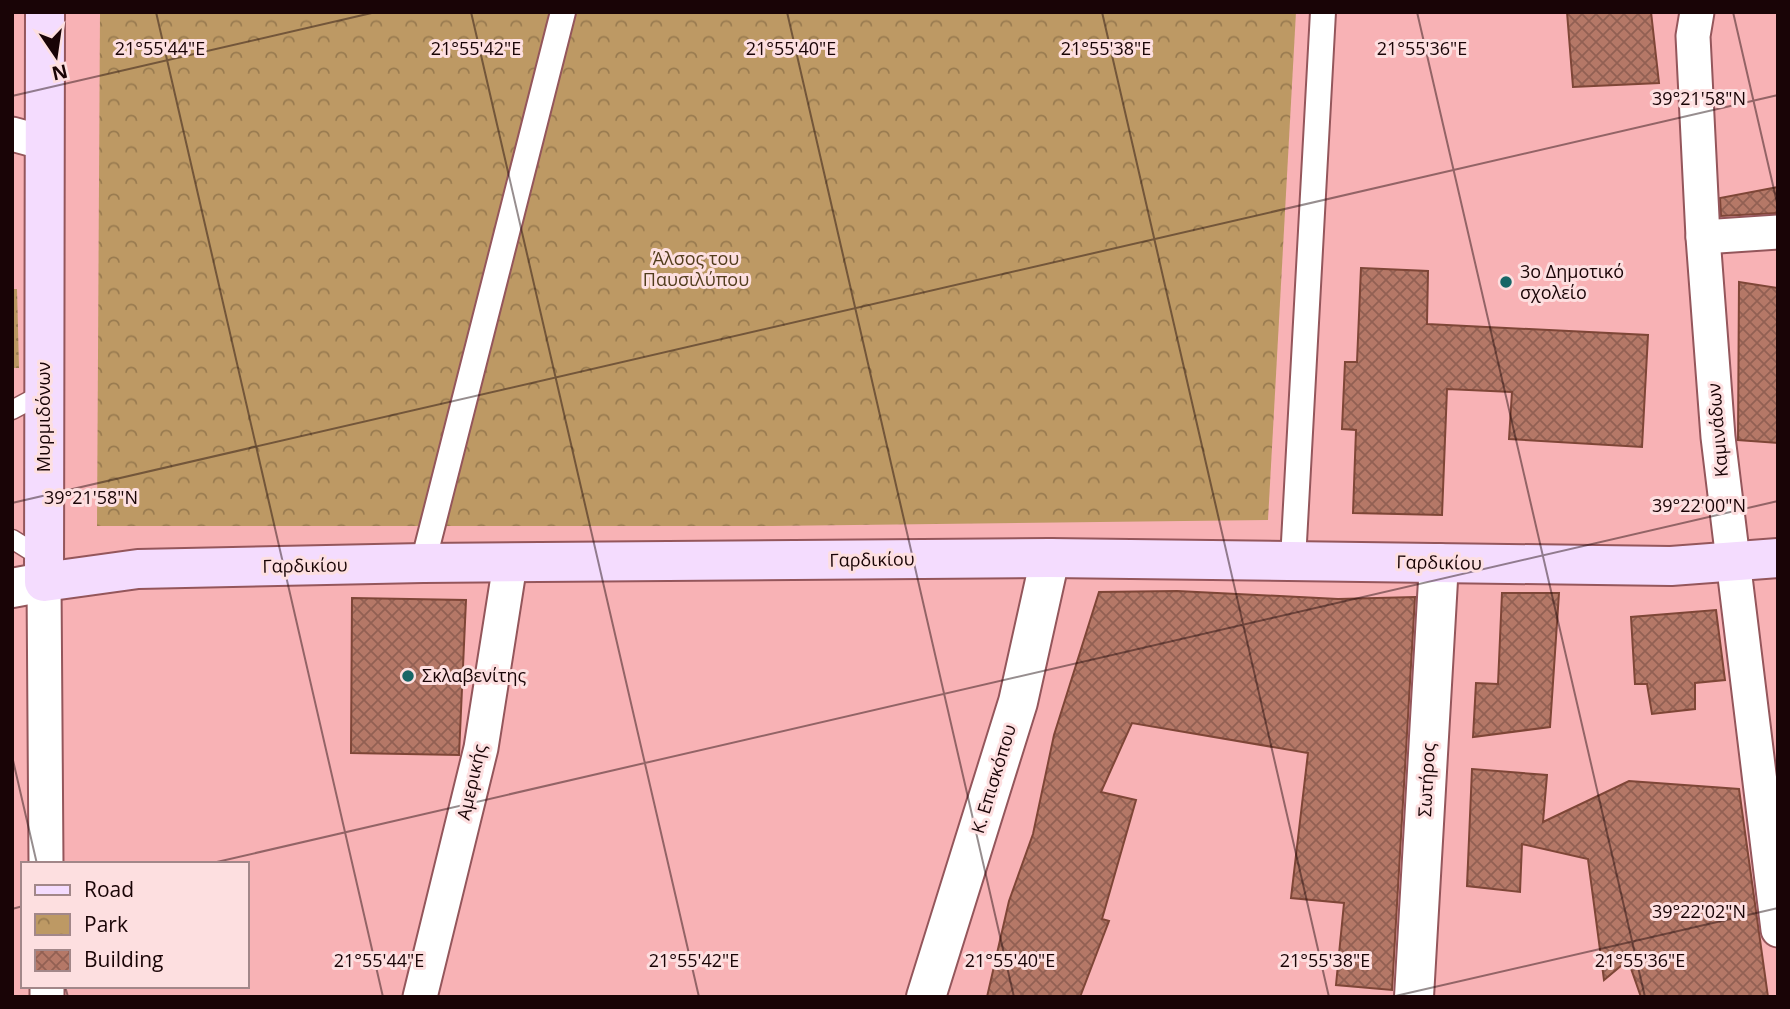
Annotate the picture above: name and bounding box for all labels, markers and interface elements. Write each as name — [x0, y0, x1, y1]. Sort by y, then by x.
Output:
north arrow — [21, 21, 91, 91]
text: 21°55'44"E — [115, 36, 205, 60]
text: 21°55'42"E — [431, 36, 521, 60]
text: 21°55'40"E — [746, 36, 836, 60]
text: 21°55'38"E — [1061, 36, 1151, 60]
text: 21°55'36"E — [1377, 36, 1467, 60]
text: N — [49, 58, 70, 87]
text: 39°21'58"N — [1652, 86, 1746, 110]
park label: Άλσος του Παυσιλύπου — [643, 246, 749, 291]
place label: 3ο Δημοτικό σχολείο — [1520, 259, 1624, 304]
marker: 3ο Δημοτικό σχολείο — [1498, 274, 1514, 290]
street label: Μυρμιδόνων — [31, 362, 55, 472]
street label: Καμινάδων — [1701, 382, 1733, 478]
text: 39°21'58"N — [44, 485, 138, 509]
text: 39°22'00"N — [1652, 493, 1746, 517]
street label: Γαρδικίου — [829, 546, 915, 572]
street label: Γαρδικίου — [1396, 549, 1482, 575]
street label: Γαρδικίου — [262, 552, 348, 578]
place label: Σκλαβενίτης — [422, 663, 527, 687]
marker: Σκλαβενίτης — [400, 668, 416, 684]
street label: Κ. Επισκόπου — [965, 721, 1021, 836]
street label: Αμερικής — [451, 741, 491, 822]
street label: Σωτήρος — [1412, 742, 1440, 818]
legend — [21, 862, 248, 988]
text: Road — [84, 875, 134, 903]
text: 39°22'02"N — [1652, 899, 1746, 923]
text: Park — [84, 910, 128, 938]
text: Building — [84, 945, 163, 973]
text: 21°55'44"E — [334, 948, 424, 972]
text: 21°55'42"E — [649, 948, 739, 972]
text: 21°55'40"E — [965, 948, 1055, 972]
text: 21°55'38"E — [1280, 948, 1370, 972]
text: 21°55'36"E — [1595, 948, 1685, 972]

